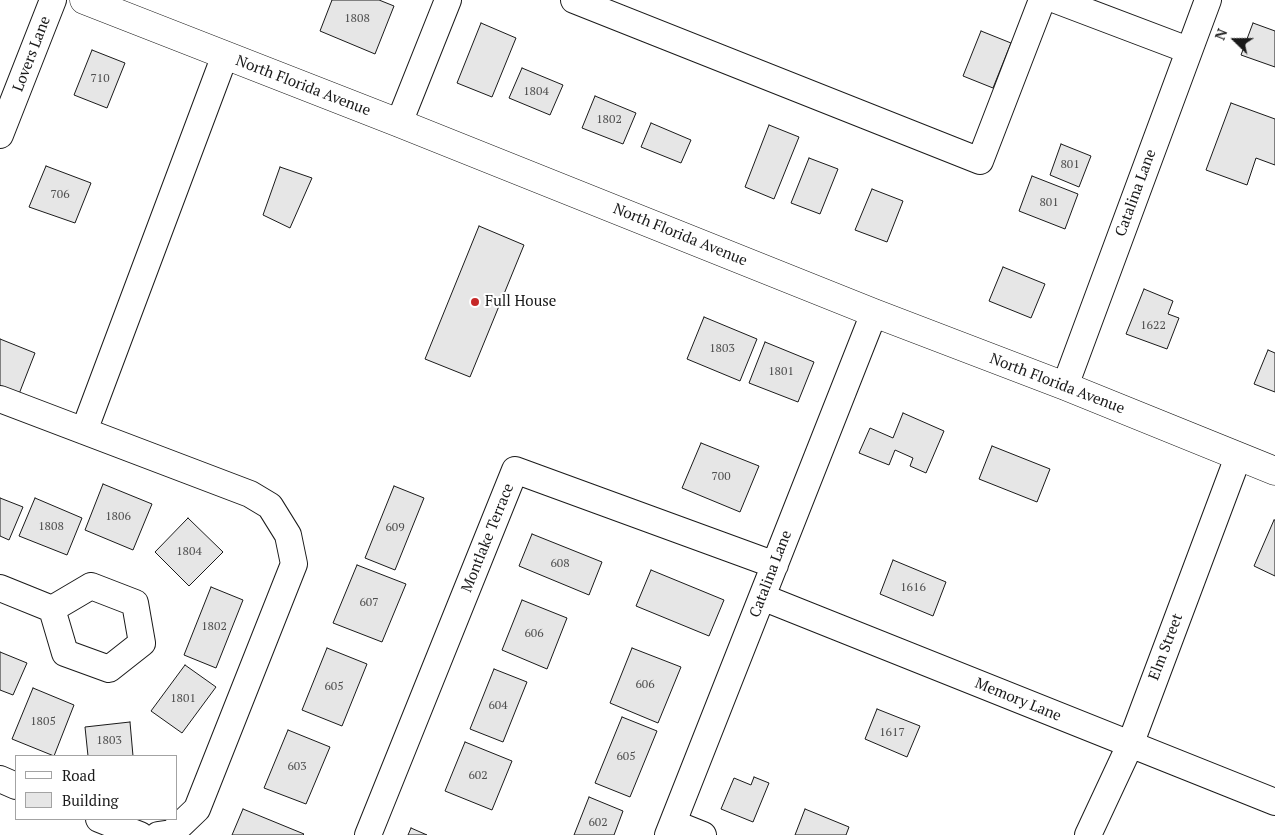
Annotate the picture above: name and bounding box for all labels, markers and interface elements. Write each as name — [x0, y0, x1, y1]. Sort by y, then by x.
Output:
house number: 1808 — [344, 12, 370, 26]
street label: Lovers Lane — [9, 14, 55, 94]
north arrow — [1210, 15, 1260, 65]
text: N — [1210, 26, 1231, 43]
street label: North Florida Avenue — [233, 52, 373, 120]
house number: 710 — [90, 72, 110, 86]
house number: 1804 — [523, 85, 549, 99]
house number: 1802 — [596, 113, 622, 127]
street label: Catalina Lane — [1112, 147, 1160, 239]
house number: 801 — [1060, 158, 1080, 172]
house number: 706 — [50, 188, 70, 202]
house number: 801 — [1039, 196, 1059, 210]
street label: North Florida Avenue — [610, 200, 750, 270]
place label: Full House — [485, 293, 556, 311]
marker: Full House — [469, 296, 481, 308]
house number: 1622 — [1140, 319, 1166, 333]
house number: 1803 — [709, 342, 735, 356]
street label: North Florida Avenue — [987, 350, 1127, 418]
house number: 1801 — [768, 365, 794, 379]
house number: 700 — [711, 470, 731, 484]
street label: Montlake Terrace — [458, 481, 518, 595]
house number: 1806 — [105, 510, 131, 524]
house number: 1808 — [38, 520, 64, 534]
house number: 609 — [385, 521, 405, 535]
street label: Catalina Lane — [746, 528, 796, 620]
house number: 1804 — [176, 545, 202, 559]
house number: 608 — [550, 557, 570, 571]
house number: 1616 — [900, 581, 926, 595]
house number: 607 — [359, 596, 379, 610]
street label: Elm Street — [1145, 611, 1187, 683]
house number: 1802 — [201, 620, 227, 634]
house number: 606 — [524, 627, 544, 641]
street label: Memory Lane — [972, 675, 1064, 725]
house number: 606 — [635, 678, 655, 692]
house number: 605 — [324, 680, 344, 694]
house number: 1801 — [170, 692, 196, 706]
house number: 604 — [488, 699, 508, 713]
house number: 1805 — [30, 715, 56, 729]
house number: 1617 — [879, 726, 905, 740]
house number: 1803 — [96, 734, 122, 748]
house number: 605 — [616, 750, 636, 764]
legend — [15, 755, 178, 820]
house number: 603 — [287, 760, 307, 774]
text: Road — [62, 765, 95, 785]
house number: 602 — [468, 769, 488, 783]
text: Building — [62, 790, 119, 810]
house number: 602 — [588, 816, 608, 830]

